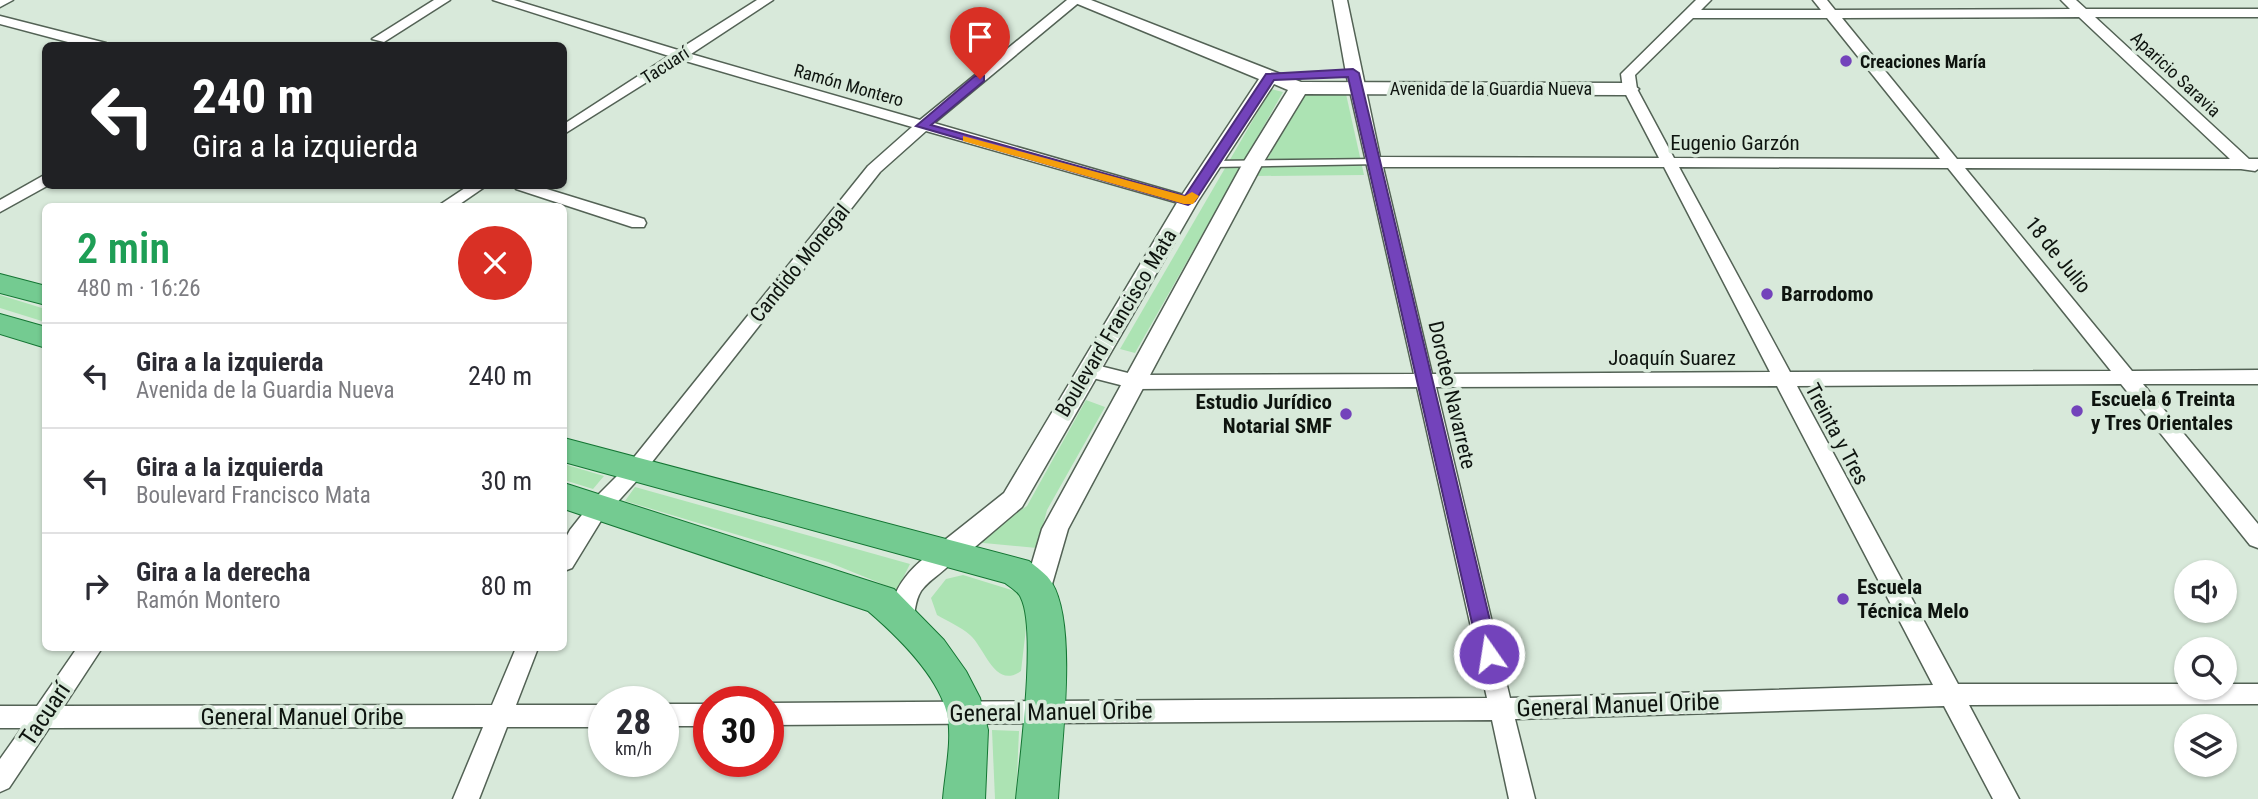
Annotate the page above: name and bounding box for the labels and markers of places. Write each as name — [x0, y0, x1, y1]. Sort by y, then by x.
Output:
pin — [950, 7, 1010, 79]
place label: Creaciones María — [1860, 51, 1986, 72]
marker: Creaciones María — [1838, 53, 1854, 69]
place label: Barrodomo — [1781, 282, 1874, 306]
marker: Barrodomo — [1759, 286, 1775, 302]
place label: Escuela 6 Treinta y Tres Orientales — [2091, 387, 2235, 435]
place label: Estudio Jurídico Notarial SMF — [1196, 390, 1332, 438]
marker: Escuela 6 Treinta y Tres Orientales — [2069, 403, 2085, 419]
marker: Estudio Jurídico Notarial SMF — [1338, 406, 1354, 422]
place label: Escuela Técnica Melo — [1857, 575, 1969, 623]
marker: Escuela Técnica Melo — [1835, 591, 1851, 607]

